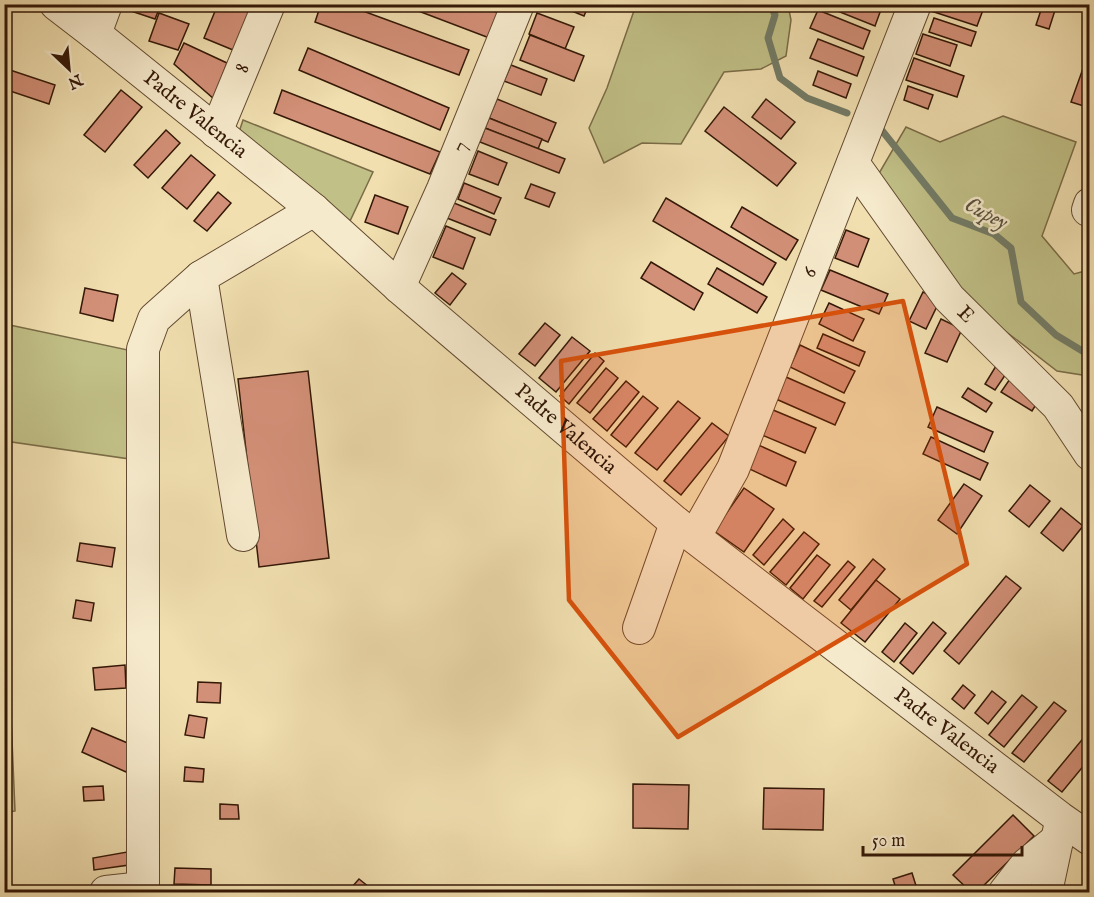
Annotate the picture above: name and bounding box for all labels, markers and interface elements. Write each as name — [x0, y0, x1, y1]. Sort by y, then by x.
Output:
north arrow — [39, 39, 99, 99]
street label: 8 — [228, 59, 256, 77]
street label: Padre Valencia — [138, 65, 254, 165]
text: N — [64, 68, 86, 93]
street label: 7 — [446, 137, 474, 156]
water label: Cupey — [959, 191, 1013, 237]
street label: 6 — [796, 262, 824, 282]
street label: E — [951, 300, 980, 329]
street label: Padre Valencia — [509, 378, 623, 481]
street label: Padre Valencia — [888, 682, 1006, 781]
scale bar — [863, 819, 1022, 857]
text: 50 m — [872, 830, 905, 853]

